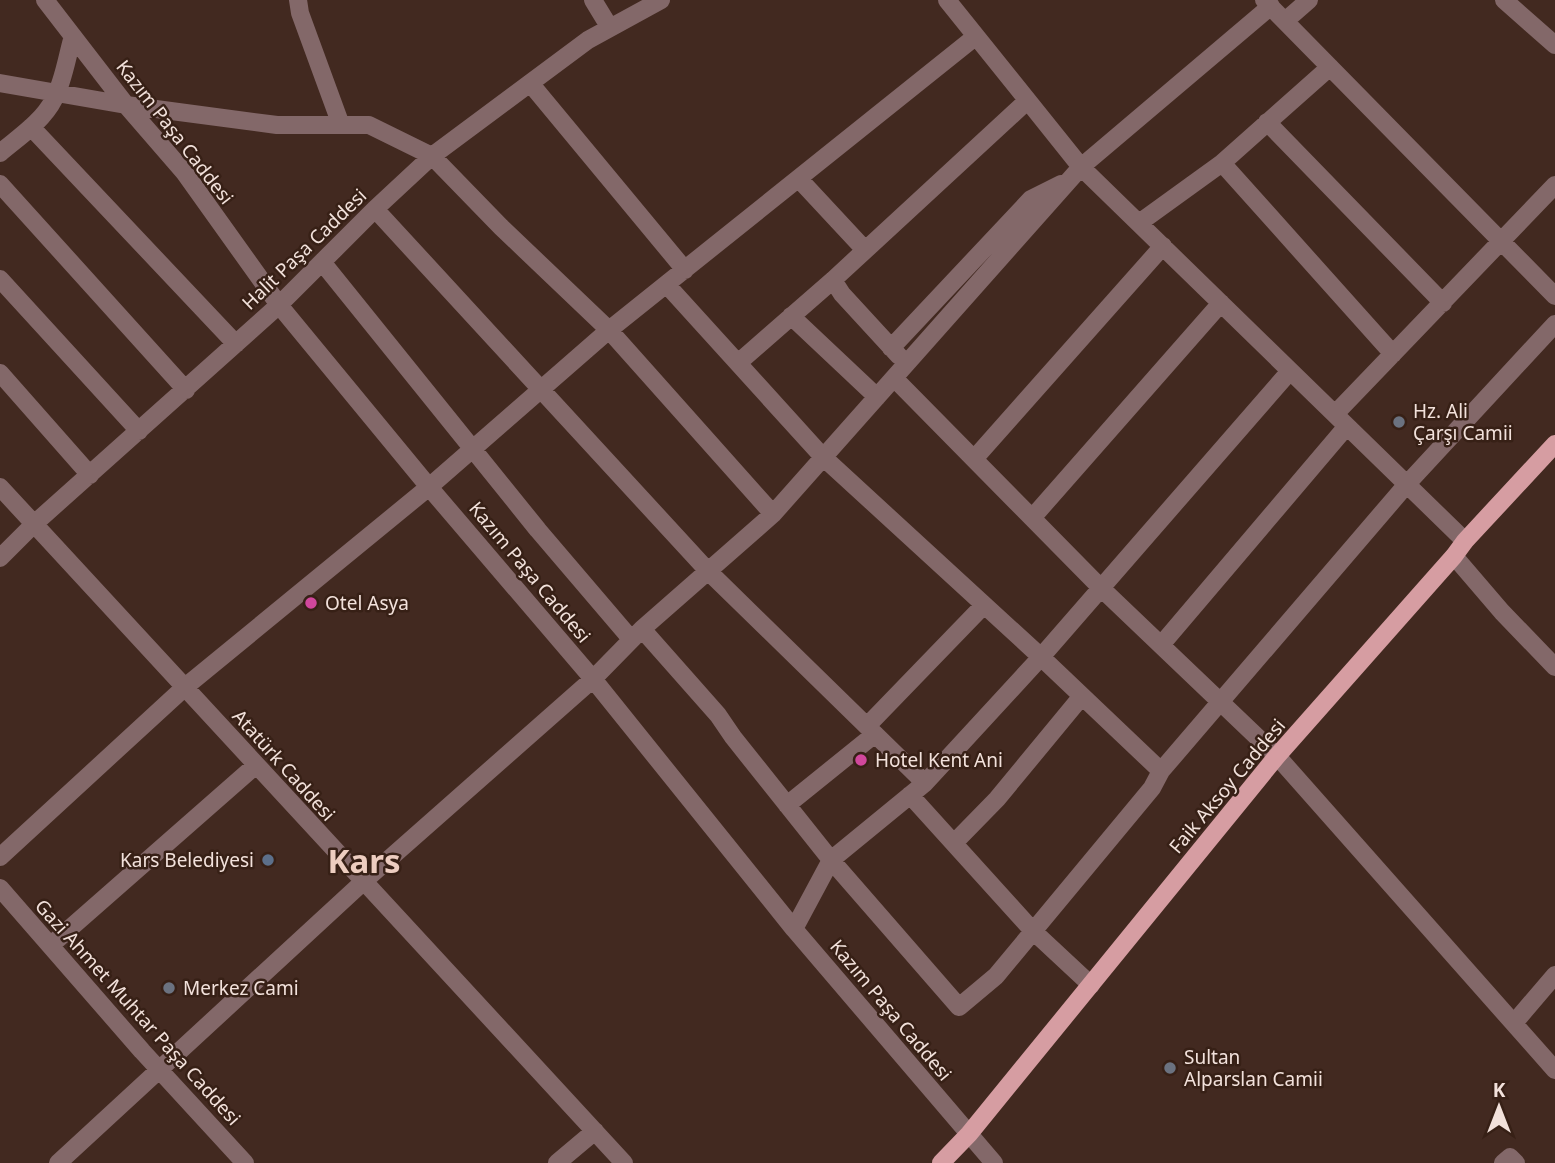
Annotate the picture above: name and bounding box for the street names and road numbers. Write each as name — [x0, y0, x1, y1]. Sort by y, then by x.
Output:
street label: Kazım Paşa Caddesi — [110, 54, 240, 210]
street label: Halit Paşa Caddesi — [236, 183, 372, 315]
street label: Kazım Paşa Caddesi — [463, 496, 597, 648]
street label: Atatürk Caddesi — [227, 704, 341, 826]
street label: Faik Aksoy Caddesi — [1163, 713, 1291, 859]
street label: Gazi Ahmet Muhtar Paşa Caddesi — [29, 893, 247, 1131]
street label: Kazım Paşa Caddesi — [824, 934, 958, 1086]

